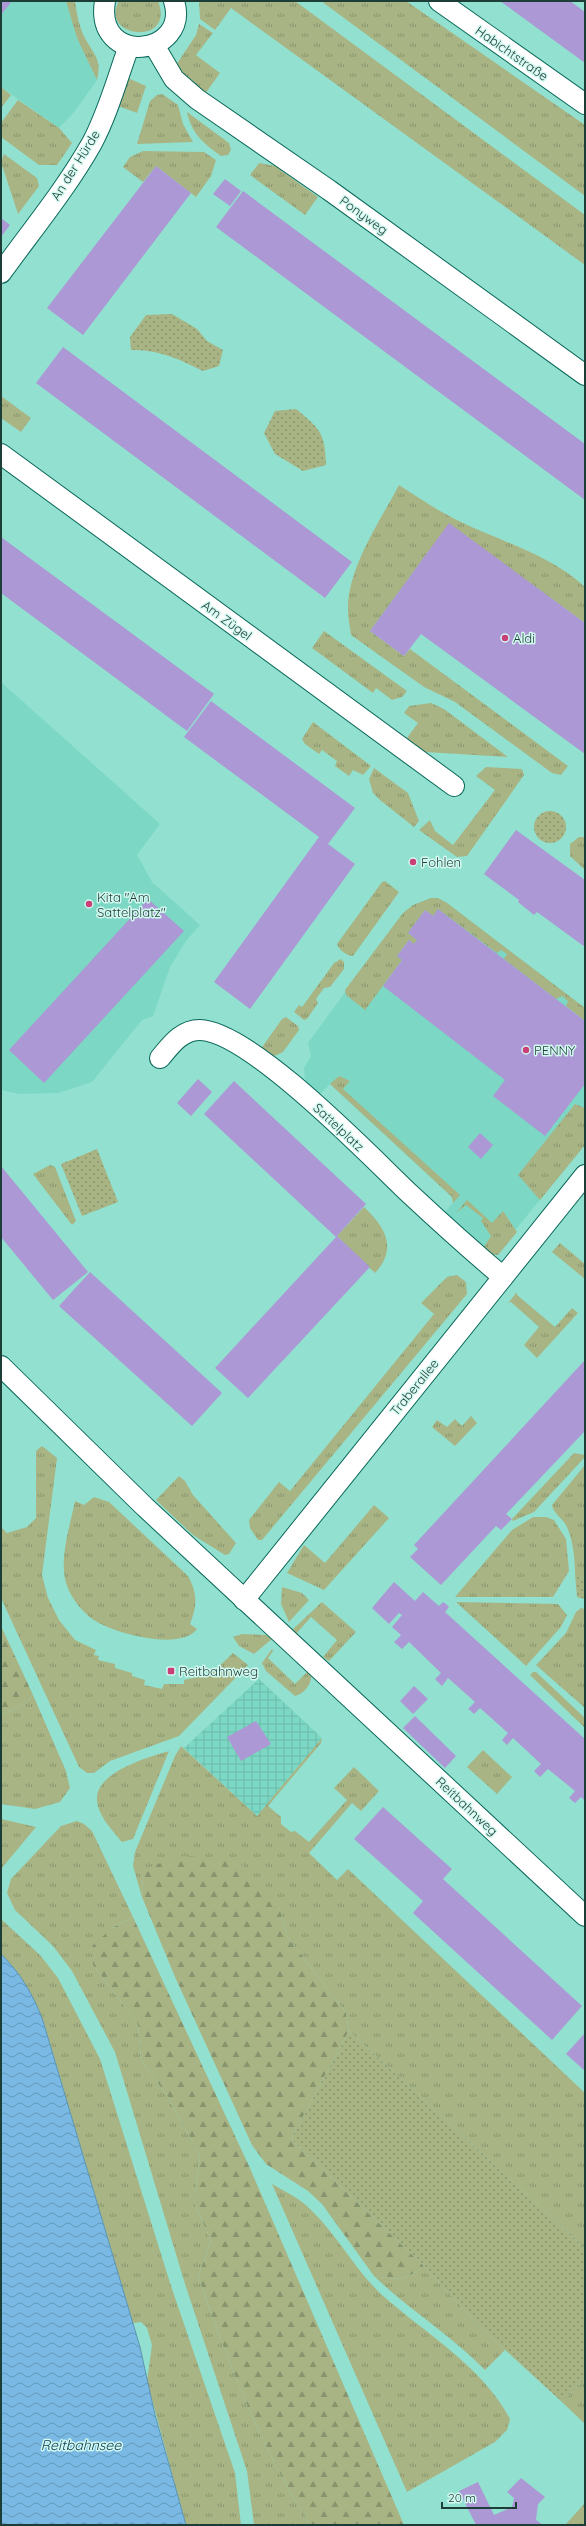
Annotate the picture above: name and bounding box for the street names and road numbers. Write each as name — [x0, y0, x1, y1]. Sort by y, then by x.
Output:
street label: Habichtstraße — [473, 22, 551, 84]
street label: An der Hürde — [47, 127, 103, 203]
street label: Ponyweg — [337, 192, 391, 238]
street label: Am Zügel — [199, 597, 255, 643]
street label: Sattelplatz — [310, 1099, 368, 1155]
street label: Traberallee — [386, 1355, 442, 1419]
street label: Reitbahnweg — [433, 1773, 501, 1839]

